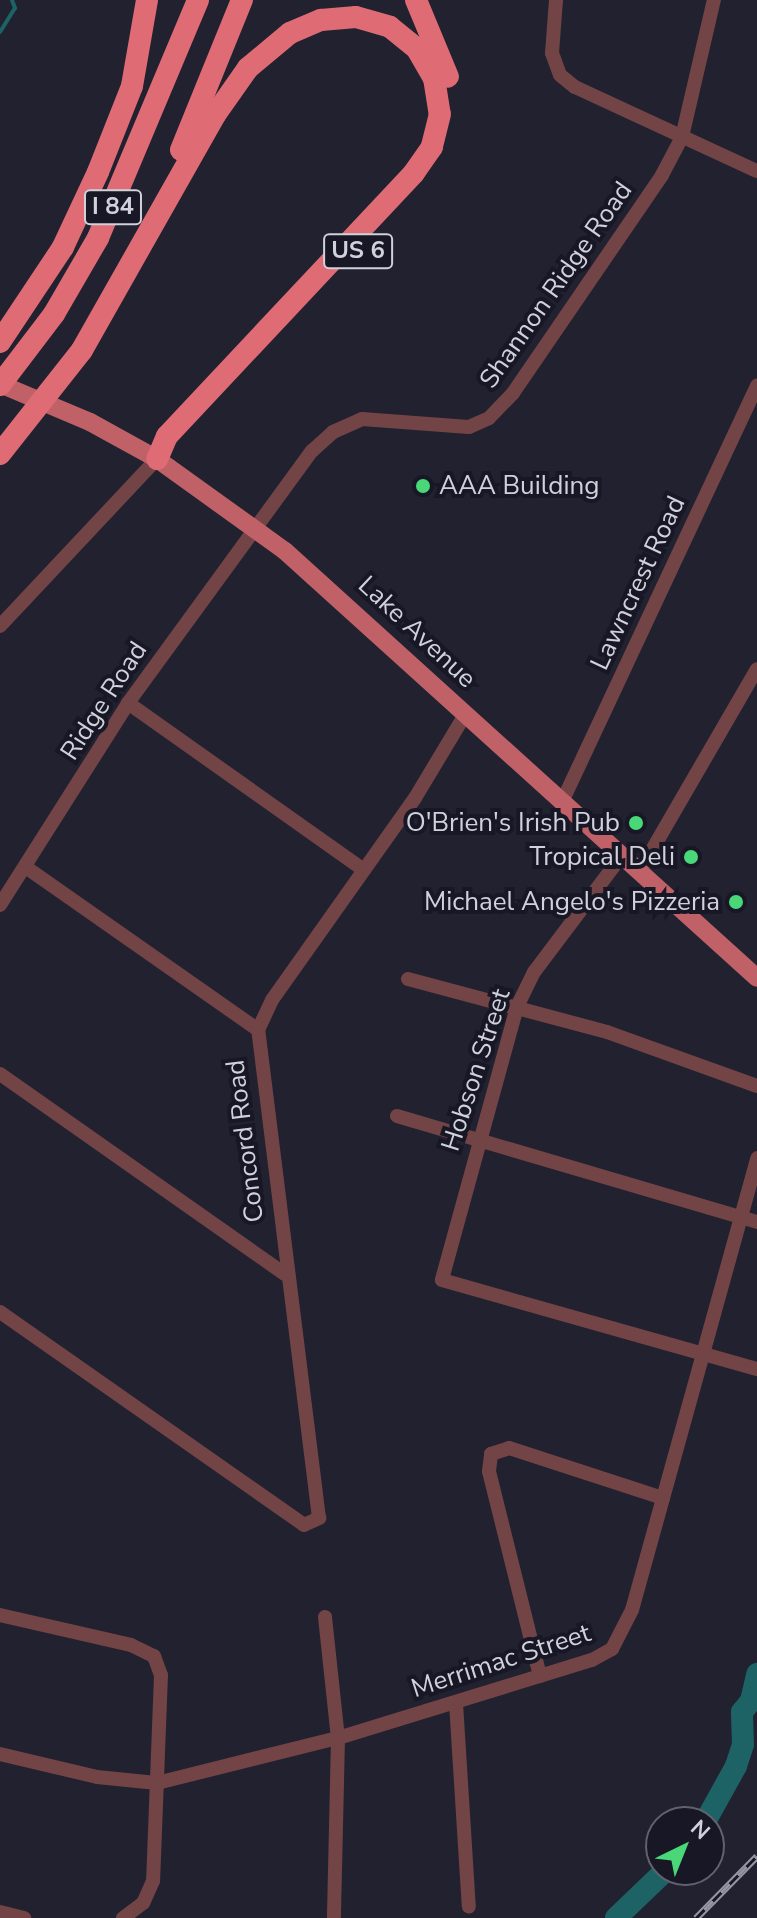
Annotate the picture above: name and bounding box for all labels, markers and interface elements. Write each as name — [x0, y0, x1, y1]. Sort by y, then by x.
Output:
street label: Shannon Ridge Road — [473, 176, 639, 394]
road number: I 84 — [83, 187, 143, 227]
road number: US 6 — [322, 231, 394, 271]
place label: AAA Building — [439, 470, 599, 502]
marker: AAA Building — [414, 477, 432, 495]
street label: Lawncrest Road — [584, 491, 692, 675]
street label: Lake Avenue — [352, 570, 482, 694]
street label: Ridge Road — [54, 636, 154, 766]
place label: O'Brien's Irish Pub — [406, 807, 620, 839]
marker: O'Brien's Irish Pub — [627, 814, 645, 832]
place label: Tropical Deli — [530, 841, 675, 873]
marker: Tropical Deli — [682, 848, 700, 866]
place label: Michael Angelo's Pizzeria — [424, 886, 720, 918]
marker: Michael Angelo's Pizzeria — [727, 893, 745, 911]
street label: Hobson Street — [435, 985, 517, 1155]
street label: Concord Road — [220, 1058, 270, 1224]
street label: Merrimac Street — [408, 1617, 594, 1705]
north arrow — [645, 1806, 725, 1886]
text: N — [684, 1813, 716, 1846]

